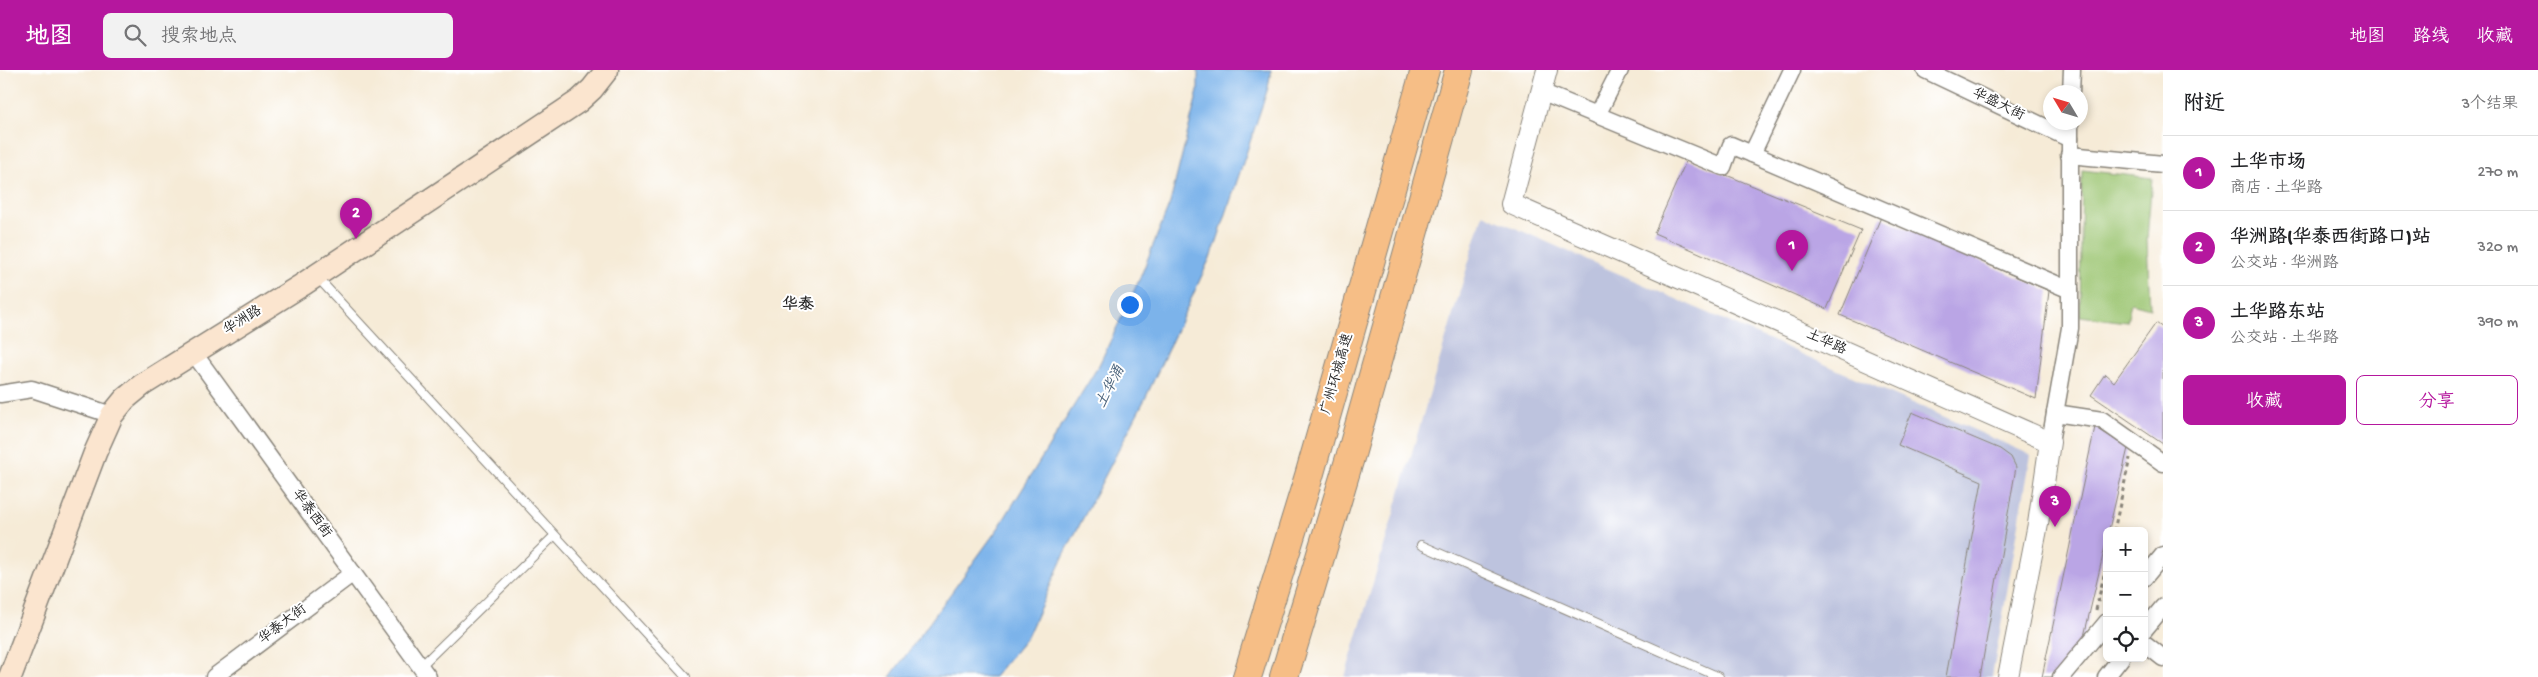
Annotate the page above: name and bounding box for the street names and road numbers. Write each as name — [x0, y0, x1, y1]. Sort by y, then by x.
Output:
street label: 华盛大街 — [1969, 84, 2027, 125]
street label: 华洲路 — [220, 302, 265, 339]
street label: 土华路 — [1803, 326, 1849, 359]
street label: 广州环城高速 — [1317, 331, 1358, 417]
street label: 华泰西街 — [288, 486, 335, 542]
street label: 华泰大街 — [255, 601, 310, 649]

